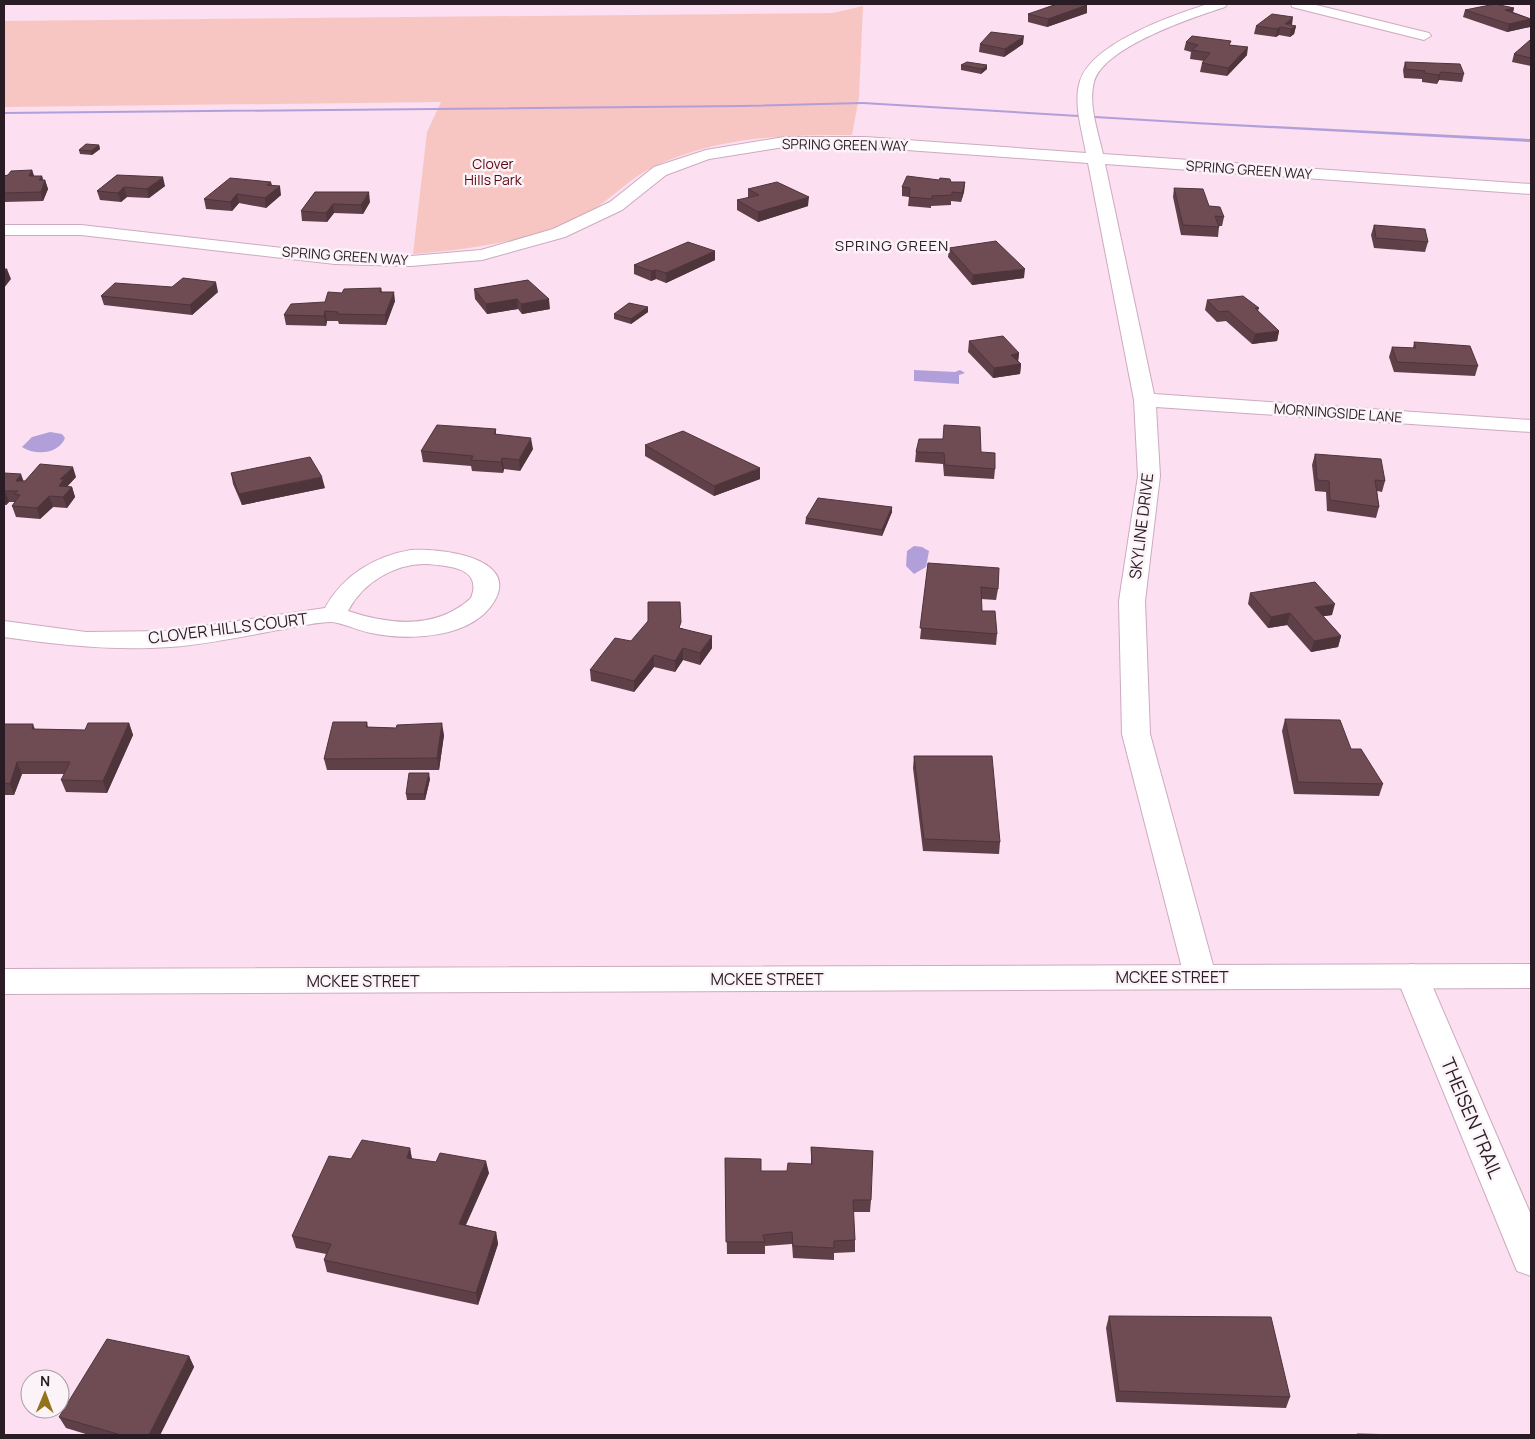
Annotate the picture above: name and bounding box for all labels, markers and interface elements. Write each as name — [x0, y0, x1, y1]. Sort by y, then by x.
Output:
street label: SPRING GREEN WAY — [782, 134, 909, 155]
park label: Clover Hills Park — [464, 154, 523, 189]
street label: SPRING GREEN WAY — [1185, 156, 1313, 183]
district label: SPRING GREEN — [835, 235, 949, 256]
street label: SPRING GREEN WAY — [281, 242, 409, 269]
street label: MORNINGSIDE LANE — [1273, 399, 1403, 426]
street label: SKYLINE DRIVE — [1124, 472, 1158, 580]
street label: CLOVER HILLS COURT — [147, 607, 309, 649]
street label: MCKEE STREET — [1115, 966, 1229, 988]
street label: MCKEE STREET — [710, 968, 824, 990]
street label: MCKEE STREET — [306, 970, 420, 992]
street label: THEISEN TRAIL — [1435, 1054, 1509, 1182]
north arrow — [20, 1369, 70, 1419]
text: N — [40, 1371, 50, 1390]

